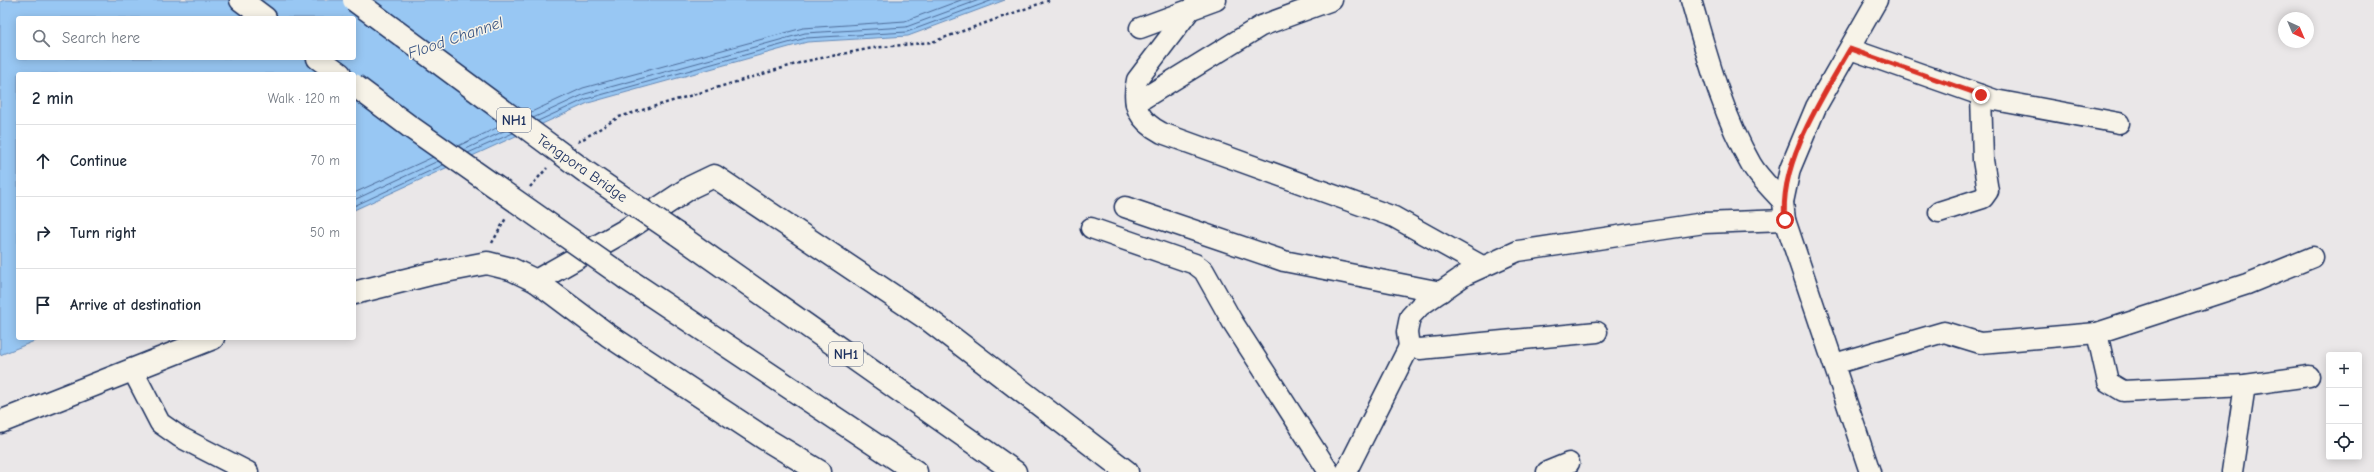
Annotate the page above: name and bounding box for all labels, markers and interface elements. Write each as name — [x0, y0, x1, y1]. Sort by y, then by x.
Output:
north arrow — [2278, 12, 2314, 48]
water label: Flood Channel — [405, 13, 506, 63]
search box — [16, 16, 356, 60]
icon: search — [30, 27, 52, 49]
text: Search here — [62, 29, 140, 47]
route end — [1972, 86, 1990, 104]
text: 2 min — [32, 89, 73, 108]
text: Walk · 120 m — [268, 91, 340, 106]
road number: NH1 — [497, 108, 531, 132]
street label: Tengpora Bridge — [533, 130, 631, 206]
icon: ahead — [32, 150, 54, 172]
text: Continue — [70, 152, 127, 170]
text: 70 m — [311, 153, 340, 168]
route start — [1776, 211, 1794, 229]
icon: right — [32, 222, 54, 244]
text: Turn right — [70, 224, 136, 242]
text: 50 m — [310, 225, 340, 240]
icon: arrive — [32, 294, 54, 316]
text: Arrive at destination — [70, 296, 201, 314]
road number: NH1 — [829, 342, 863, 366]
map controls — [2326, 352, 2362, 460]
button: + — [2326, 352, 2362, 388]
button: − — [2326, 388, 2362, 424]
button: locate — [2326, 424, 2362, 460]

